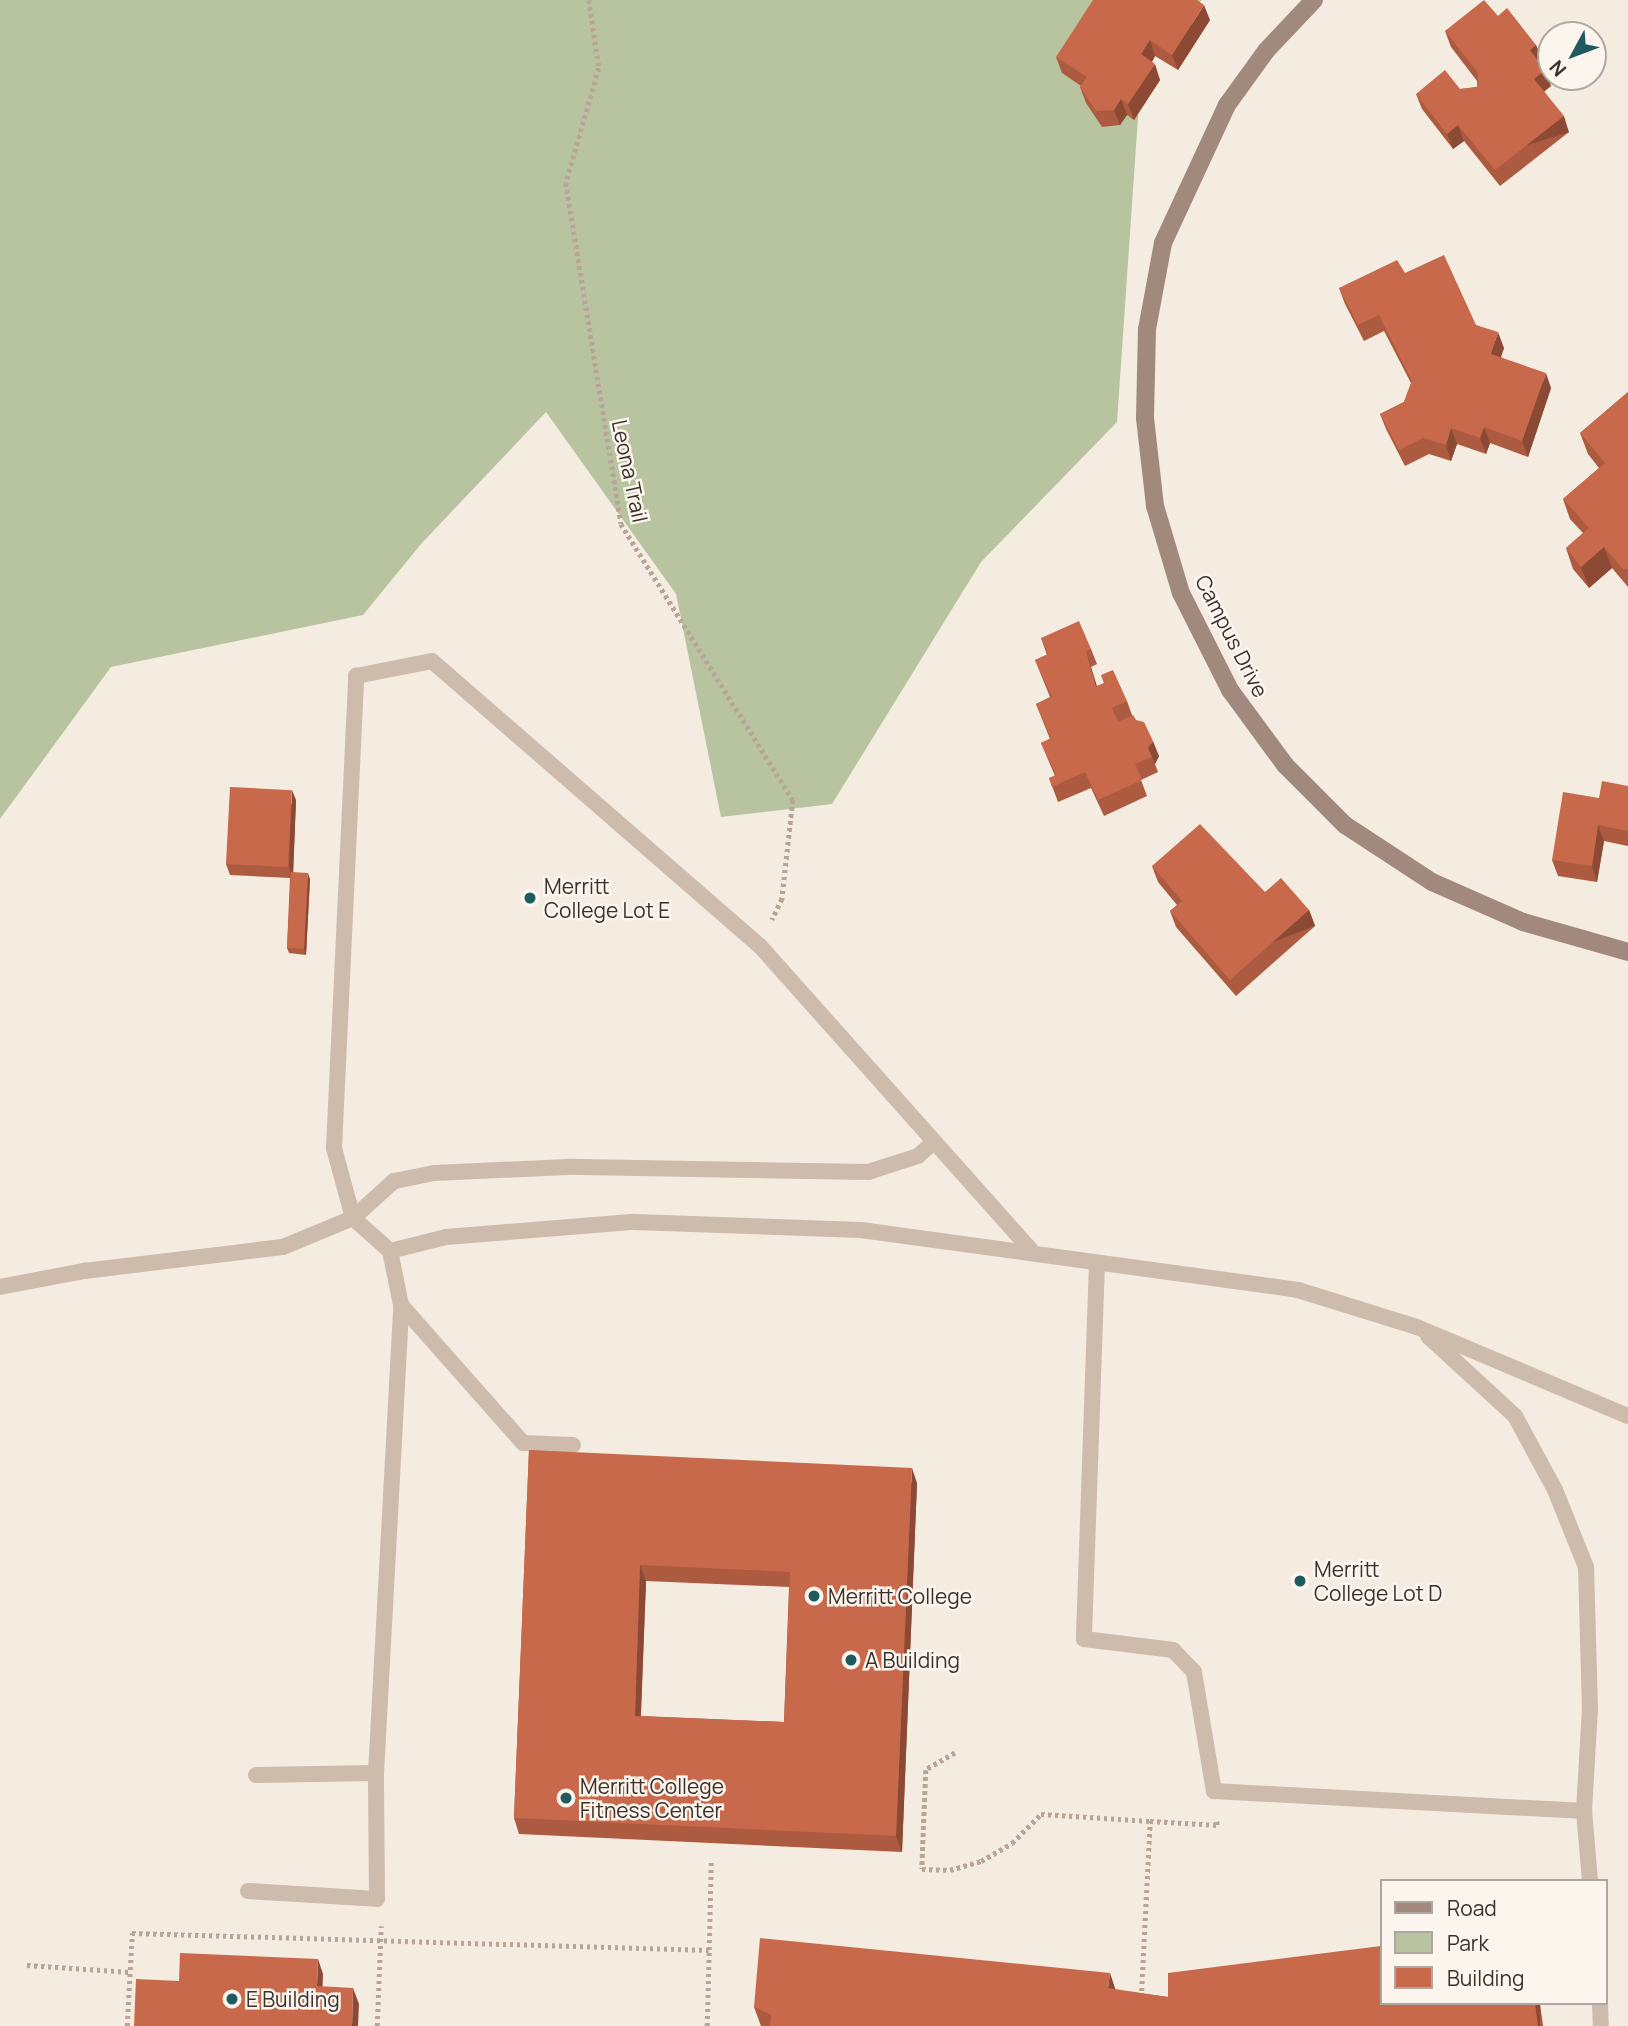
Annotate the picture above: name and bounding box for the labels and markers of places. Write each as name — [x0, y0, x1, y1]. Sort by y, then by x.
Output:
place label: Merritt College Lot E — [544, 873, 670, 923]
marker: Merritt College Lot E — [522, 890, 538, 906]
place label: Merritt College Lot D — [1314, 1556, 1442, 1606]
marker: Merritt College Lot D — [1292, 1573, 1308, 1589]
place label: Merritt College — [828, 1583, 972, 1609]
marker: Merritt College — [806, 1588, 822, 1604]
place label: A Building — [865, 1647, 960, 1673]
marker: A Building — [843, 1652, 859, 1668]
place label: Merritt College Fitness Center — [580, 1773, 724, 1823]
marker: Merritt College Fitness Center — [558, 1790, 574, 1806]
place label: E Building — [246, 1986, 340, 2012]
marker: E Building — [224, 1991, 240, 2007]

